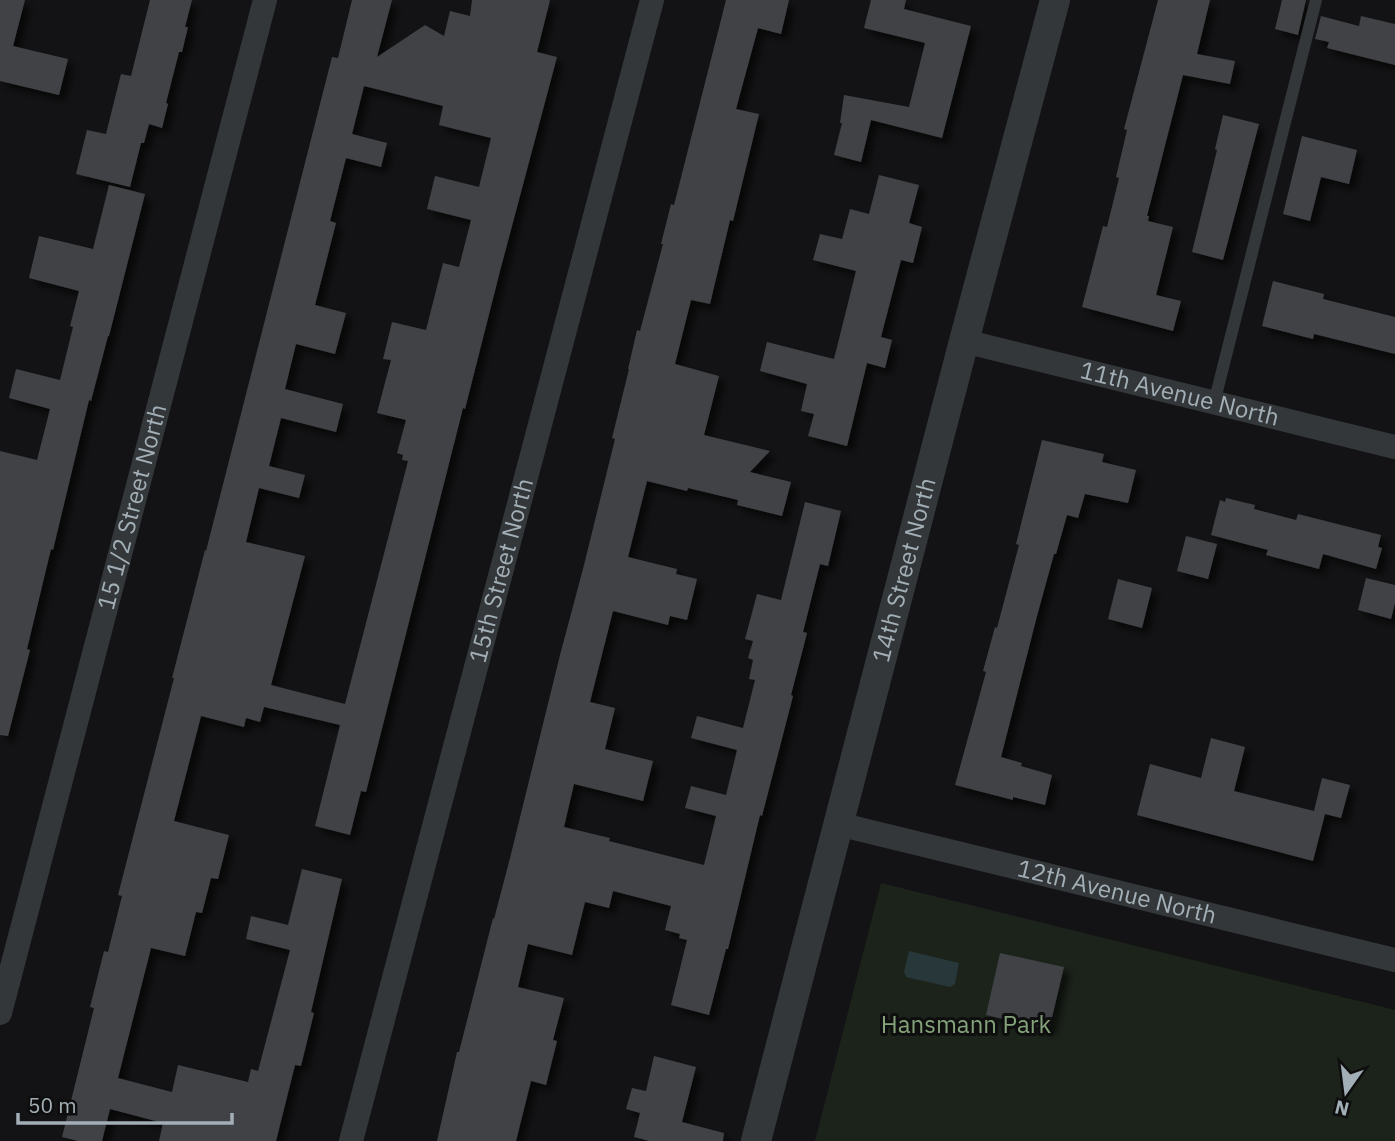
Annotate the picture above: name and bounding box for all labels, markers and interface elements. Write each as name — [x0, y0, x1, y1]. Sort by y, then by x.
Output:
street label: 11th Avenue North — [1077, 353, 1283, 433]
street label: 15 1/2 Street North — [89, 401, 174, 613]
street label: 14th Street North — [864, 474, 943, 665]
street label: 15th Street North — [461, 475, 540, 666]
street label: 12th Avenue North — [1014, 851, 1220, 931]
park label: Hansmann Park — [881, 1008, 1052, 1040]
north arrow — [1311, 1057, 1381, 1127]
scale bar — [18, 1082, 231, 1126]
text: 50 m — [28, 1091, 77, 1119]
text: N — [1332, 1095, 1351, 1122]

